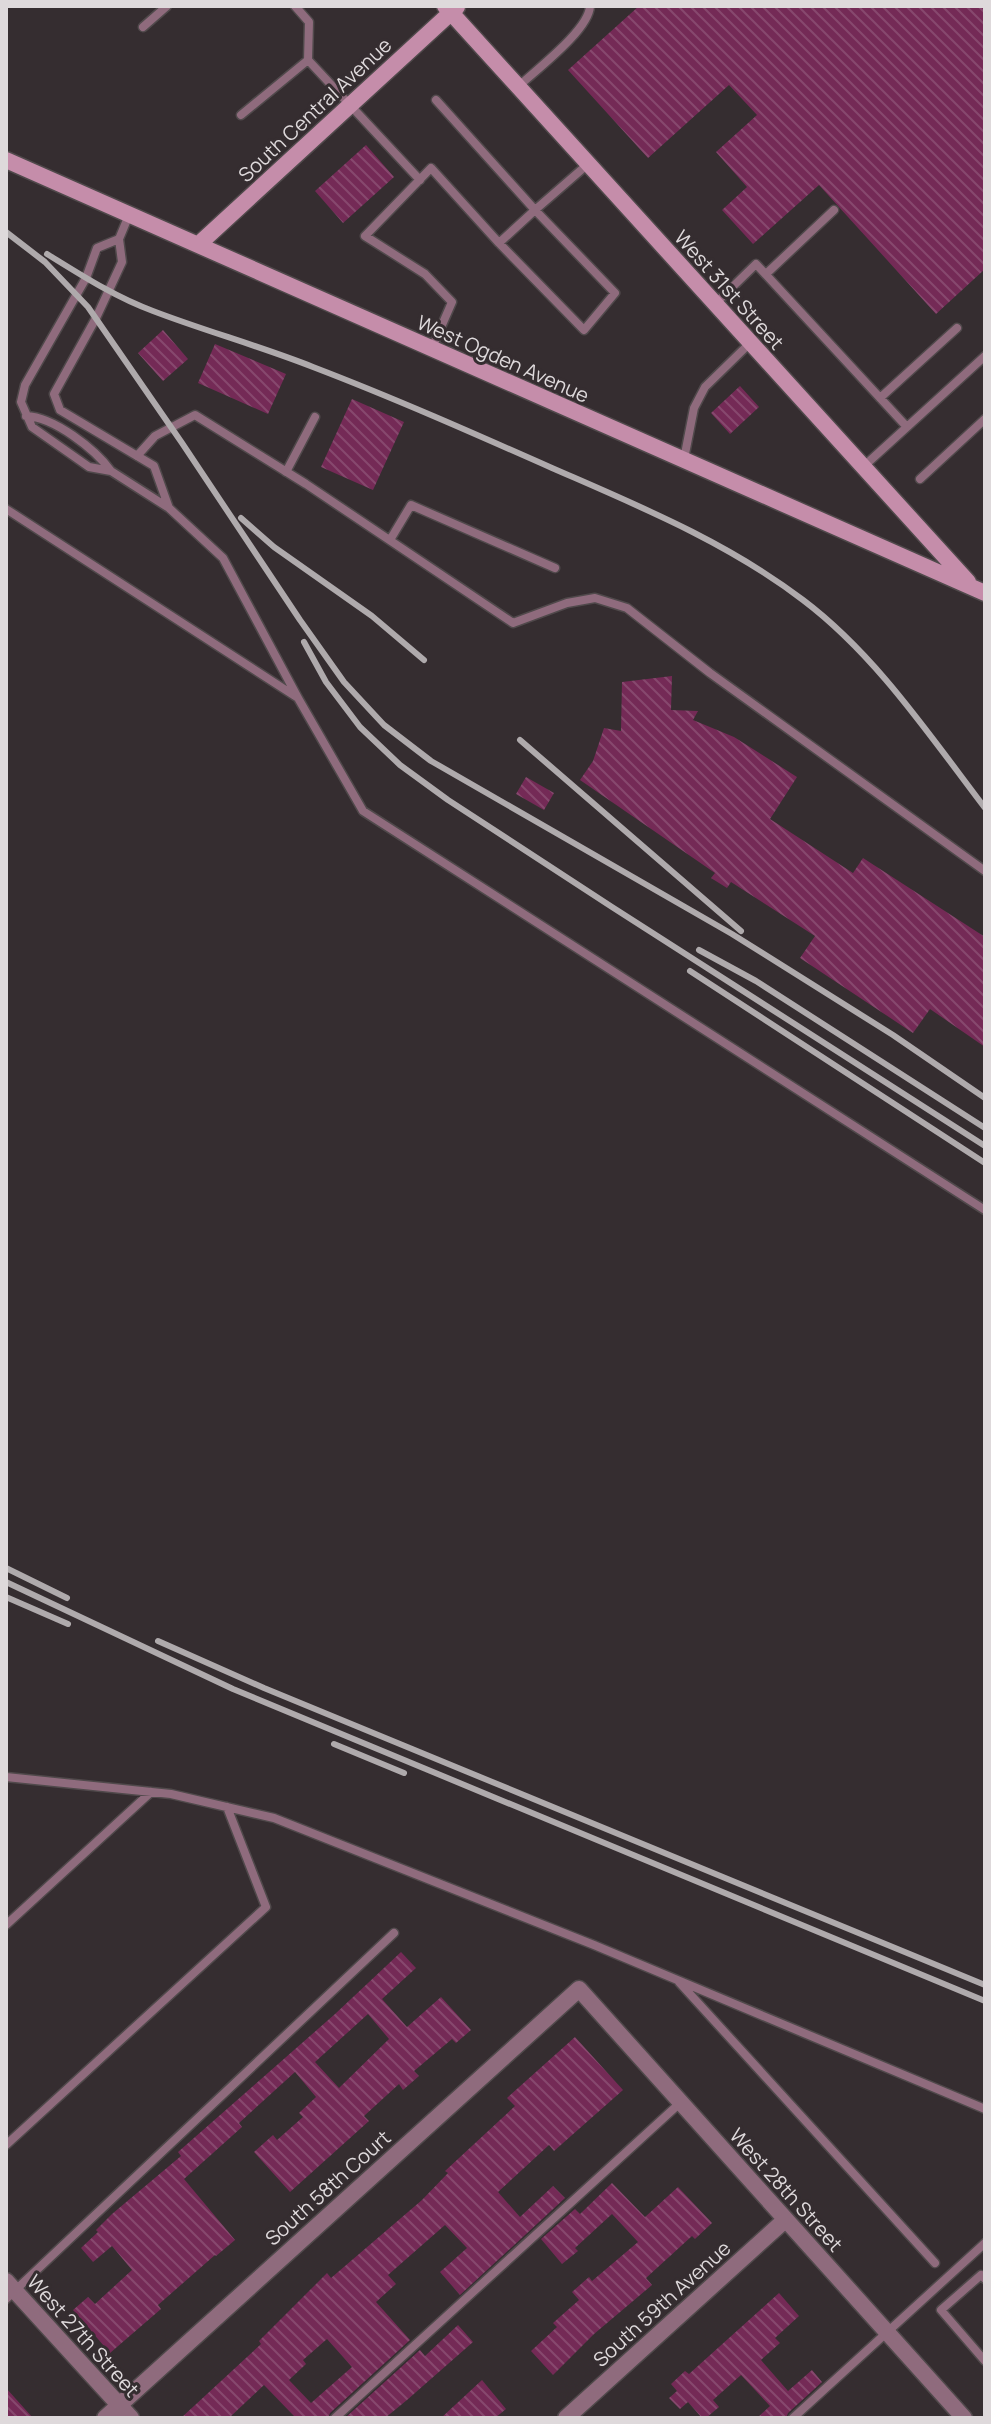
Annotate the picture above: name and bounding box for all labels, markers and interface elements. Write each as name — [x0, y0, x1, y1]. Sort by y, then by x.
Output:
street label: South Central Avenue — [232, 31, 397, 188]
street label: West 31st Street — [669, 224, 790, 355]
street label: West Ogden Avenue — [413, 308, 593, 409]
street label: West 28th Street — [724, 2122, 849, 2257]
street label: South 58th Court — [259, 2124, 396, 2251]
street label: South 59th Avenue — [587, 2235, 736, 2373]
street label: West 27th Street — [21, 2269, 146, 2403]

